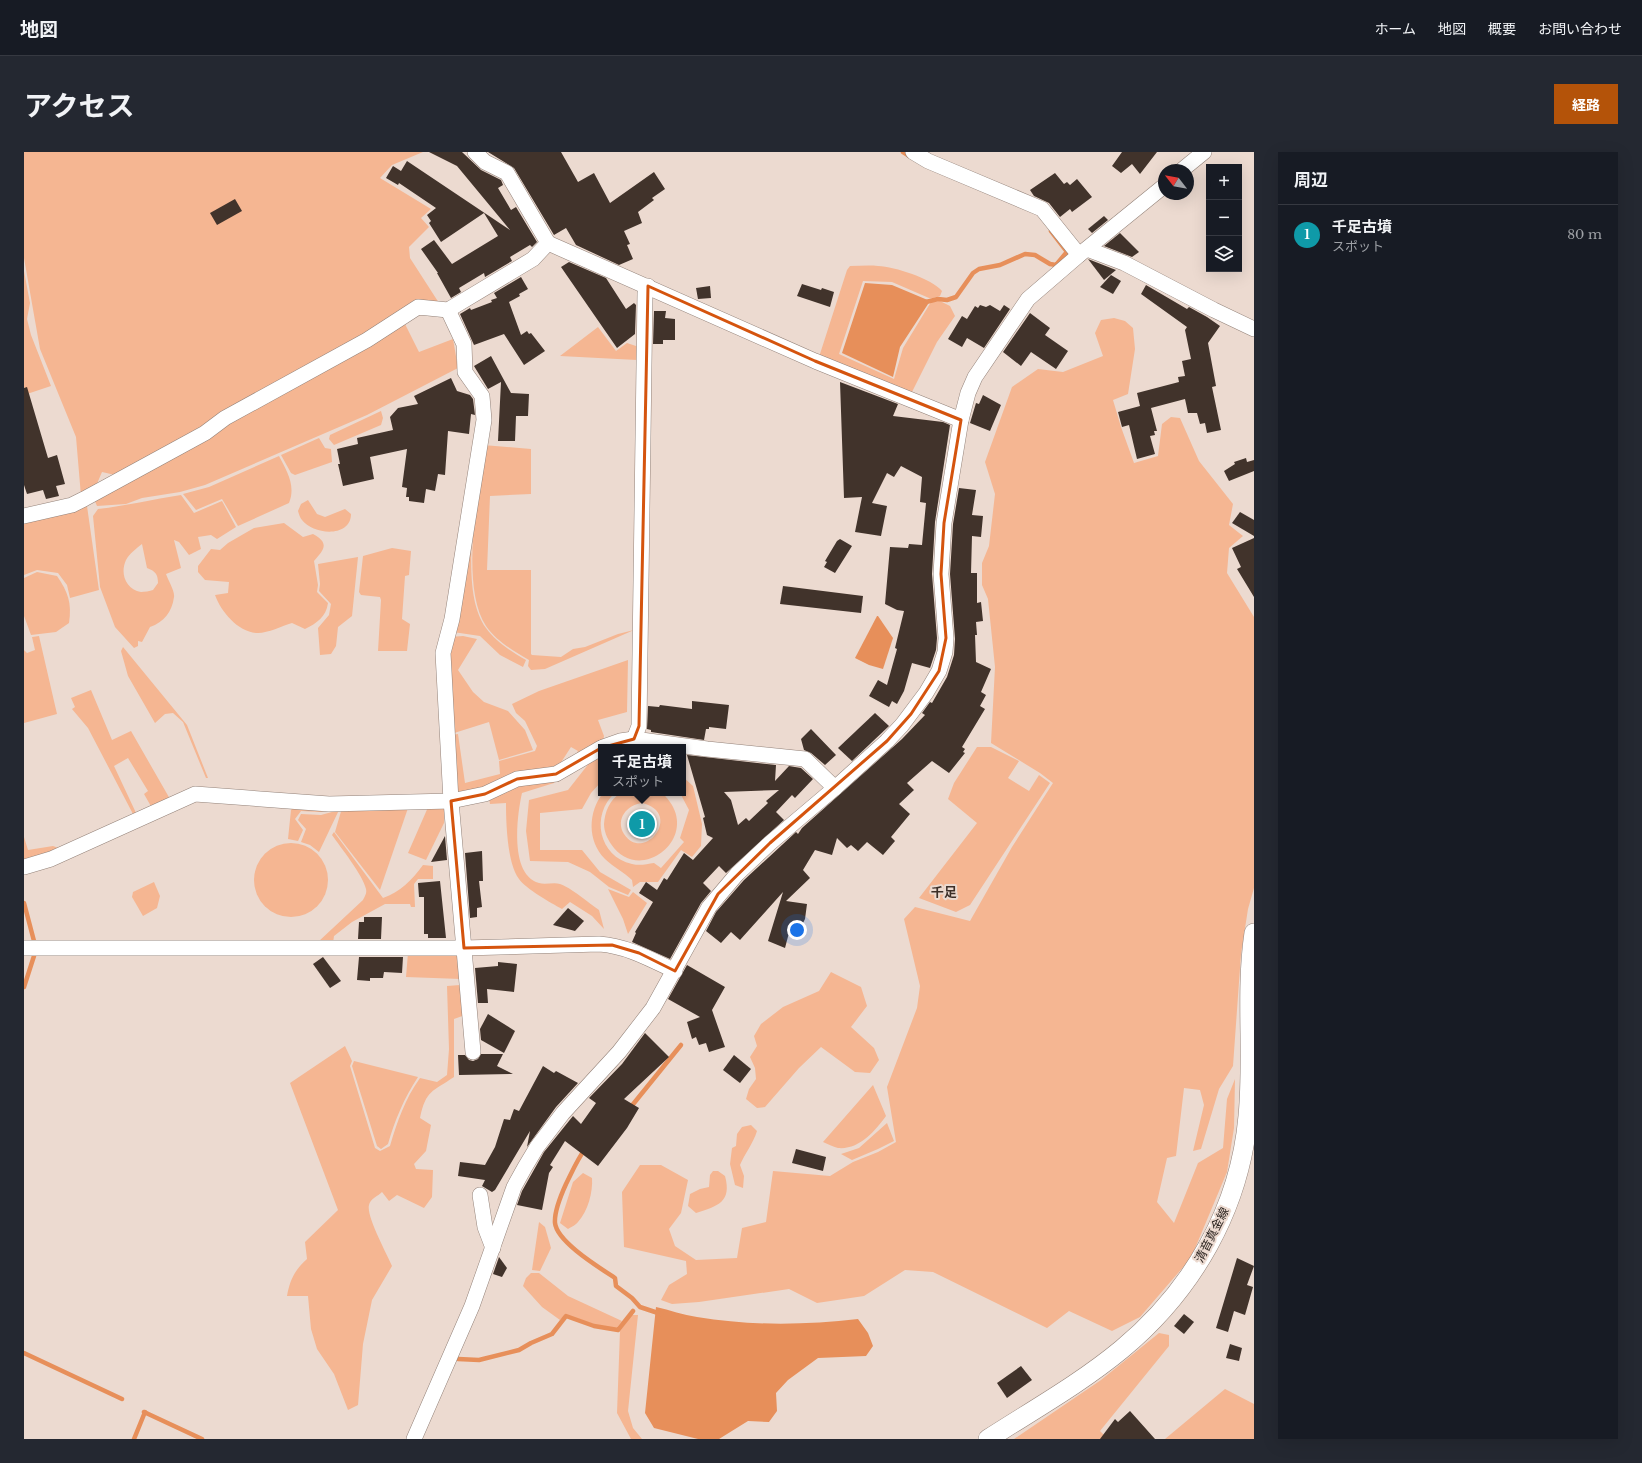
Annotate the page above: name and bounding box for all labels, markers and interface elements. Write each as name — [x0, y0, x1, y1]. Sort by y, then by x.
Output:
text: 地図 — [20, 18, 58, 41]
text: ホーム — [1374, 20, 1416, 38]
text: 地図 — [1438, 20, 1466, 38]
text: 概要 — [1488, 20, 1516, 38]
text: お問い合わせ — [1538, 20, 1622, 38]
button: 経路 — [1554, 84, 1618, 124]
text: アクセス — [24, 89, 135, 124]
north arrow — [1158, 164, 1194, 200]
map controls — [1206, 164, 1242, 272]
button: + — [1206, 164, 1242, 200]
text: 周辺 — [1294, 170, 1328, 191]
button: − — [1206, 200, 1242, 236]
text: 千足古墳 — [1332, 217, 1392, 236]
text: 1 — [1304, 226, 1310, 243]
text: 80 m — [1567, 226, 1602, 243]
button: layers — [1206, 236, 1242, 272]
text: スポット — [1332, 238, 1384, 255]
popup — [598, 744, 686, 796]
text: 千足古墳 — [612, 752, 672, 771]
text: スポット — [612, 773, 664, 790]
pin: 1 — [629, 809, 655, 839]
district label: 千足 — [931, 884, 957, 901]
your location — [787, 920, 807, 940]
street label: 清音真金線 — [1191, 1205, 1232, 1265]

